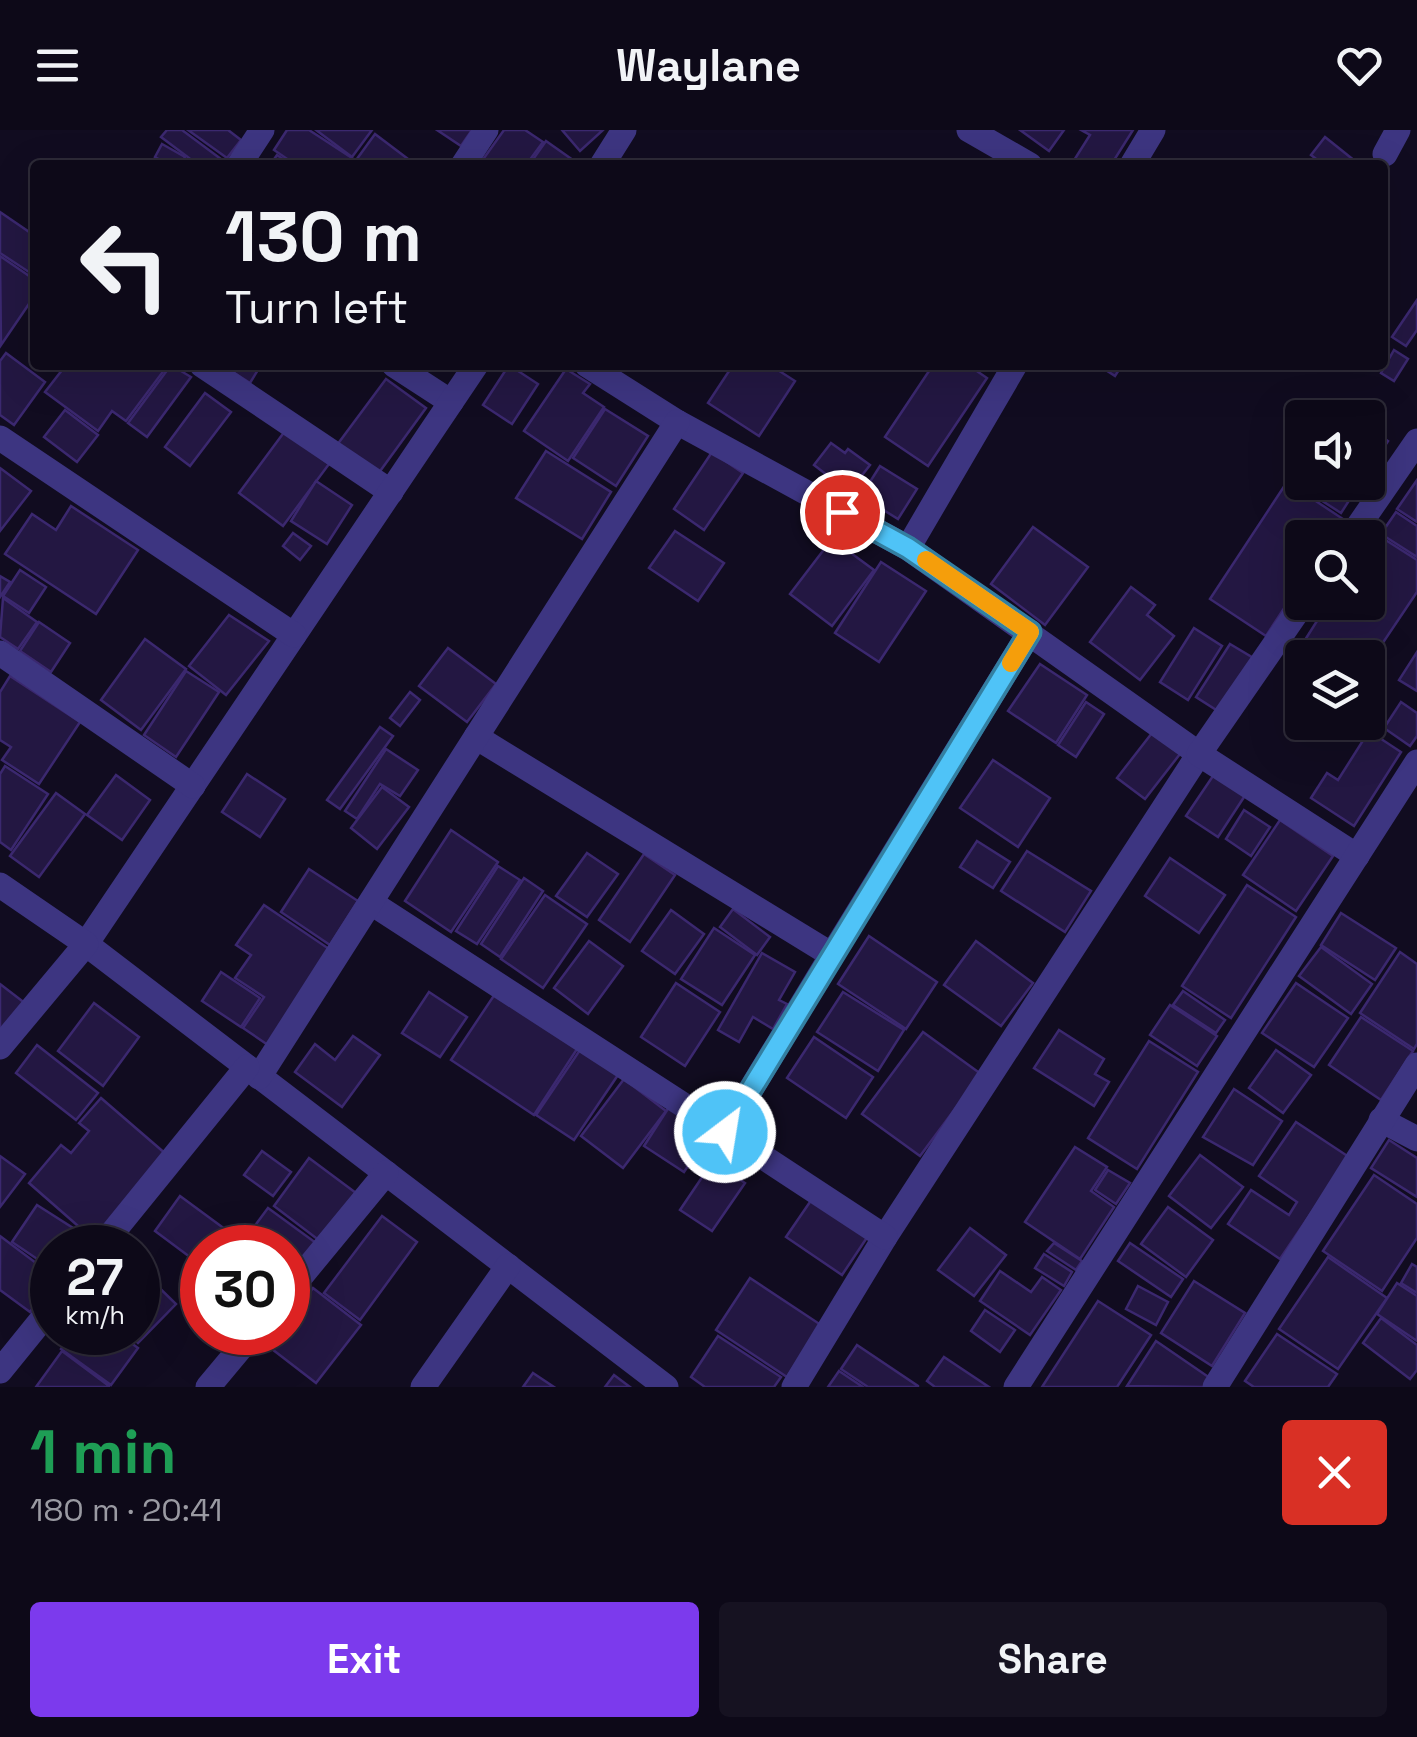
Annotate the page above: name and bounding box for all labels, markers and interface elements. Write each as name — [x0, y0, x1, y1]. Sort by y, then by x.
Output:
text: Waylane — [616, 37, 801, 94]
icon: menu — [30, 38, 85, 93]
icon: heart — [1332, 38, 1387, 93]
text: 130 m — [225, 192, 422, 281]
icon: left — [60, 200, 190, 330]
text: Turn left — [225, 279, 408, 336]
map controls — [1285, 400, 1385, 740]
button: sound — [1285, 400, 1385, 500]
pin — [800, 470, 885, 555]
icon: arrive — [815, 485, 870, 540]
button: search — [1285, 520, 1385, 620]
button: layers — [1285, 640, 1385, 740]
position arrow — [673, 1080, 777, 1184]
speed limit sign: 30 — [180, 1225, 310, 1355]
text: 27 — [67, 1246, 123, 1310]
text: km/h — [65, 1299, 125, 1331]
text: 1 min — [30, 1414, 177, 1491]
button: close — [1282, 1420, 1387, 1525]
text: 180 m · 20:41 — [30, 1490, 223, 1530]
button: Exit — [30, 1602, 699, 1717]
button: Share — [719, 1602, 1387, 1717]

